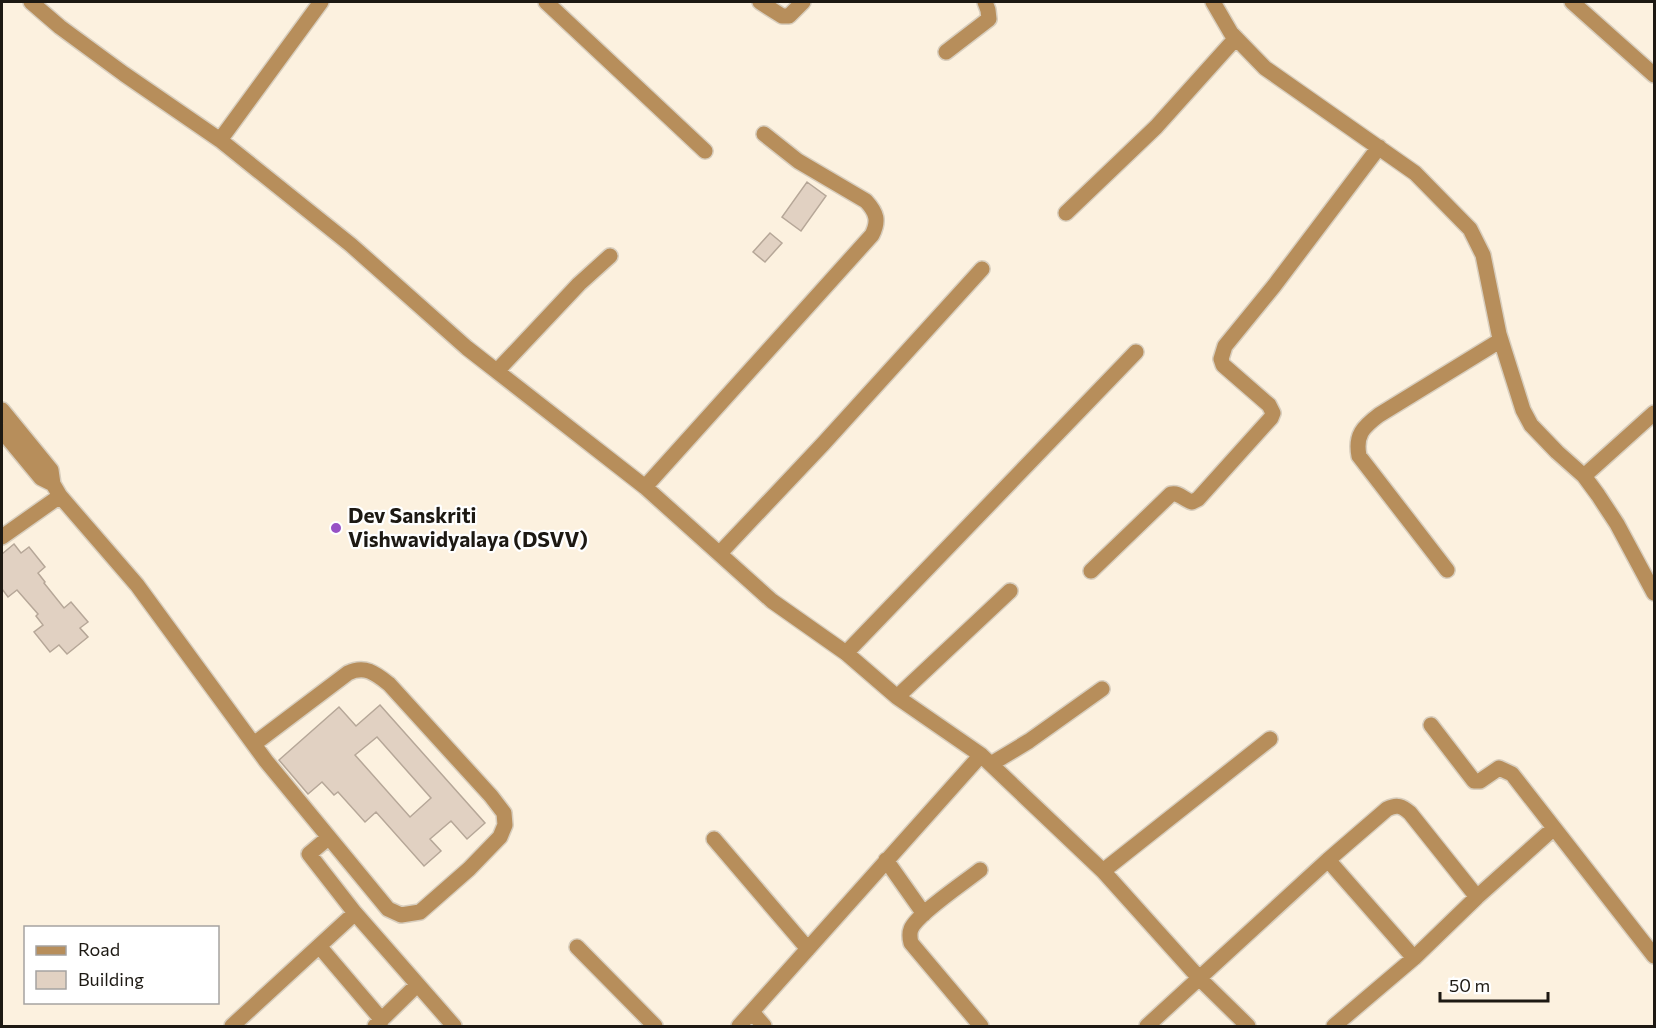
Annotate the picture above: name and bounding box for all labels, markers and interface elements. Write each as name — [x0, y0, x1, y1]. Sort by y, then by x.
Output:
place label: Dev Sanskriti Vishwavidyalaya (DSVV) — [348, 502, 588, 551]
marker: Dev Sanskriti Vishwavidyalaya (DSVV) — [329, 521, 343, 535]
legend — [24, 926, 219, 1004]
text: Road — [78, 938, 120, 960]
scale bar — [1440, 965, 1548, 1003]
text: Building — [78, 968, 144, 990]
text: 50 m — [1449, 974, 1490, 996]

